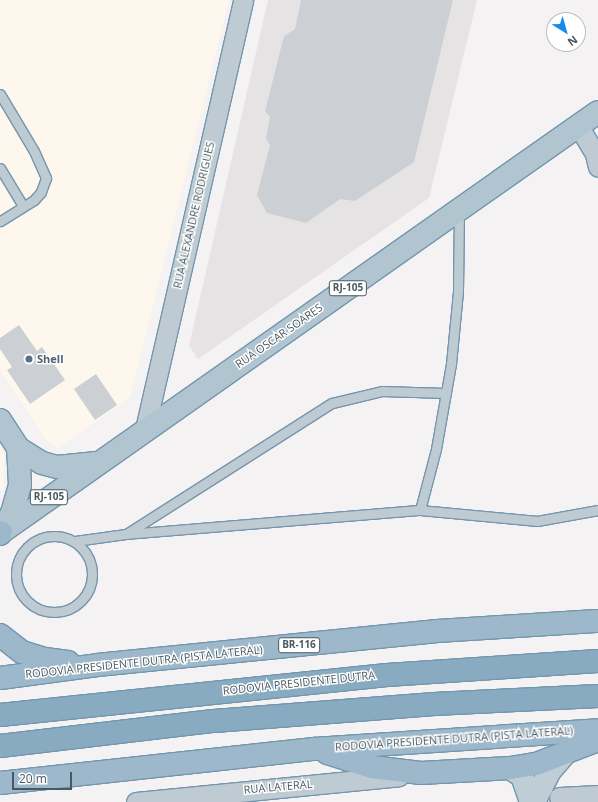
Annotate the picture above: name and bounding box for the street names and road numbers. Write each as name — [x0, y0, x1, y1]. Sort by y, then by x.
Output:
street label: RUA ALEXANDRE RODRIGUES — [171, 140, 217, 290]
road number: RJ-105 — [328, 280, 368, 296]
street label: RUA OSCAR SOARES — [233, 301, 325, 371]
road number: RJ-105 — [29, 489, 69, 505]
road number: BR-116 — [278, 637, 320, 653]
street label: RODOVIA PRESIDENTE DUTRA (PISTA LATERAL) — [25, 643, 263, 681]
street label: RODOVIA PRESIDENTE DUTRA — [222, 668, 376, 698]
street label: RODOVIA PRESIDENTE DUTRA (PISTA LATERAL) — [335, 724, 573, 754]
street label: RUA LATERAL — [243, 777, 313, 797]

